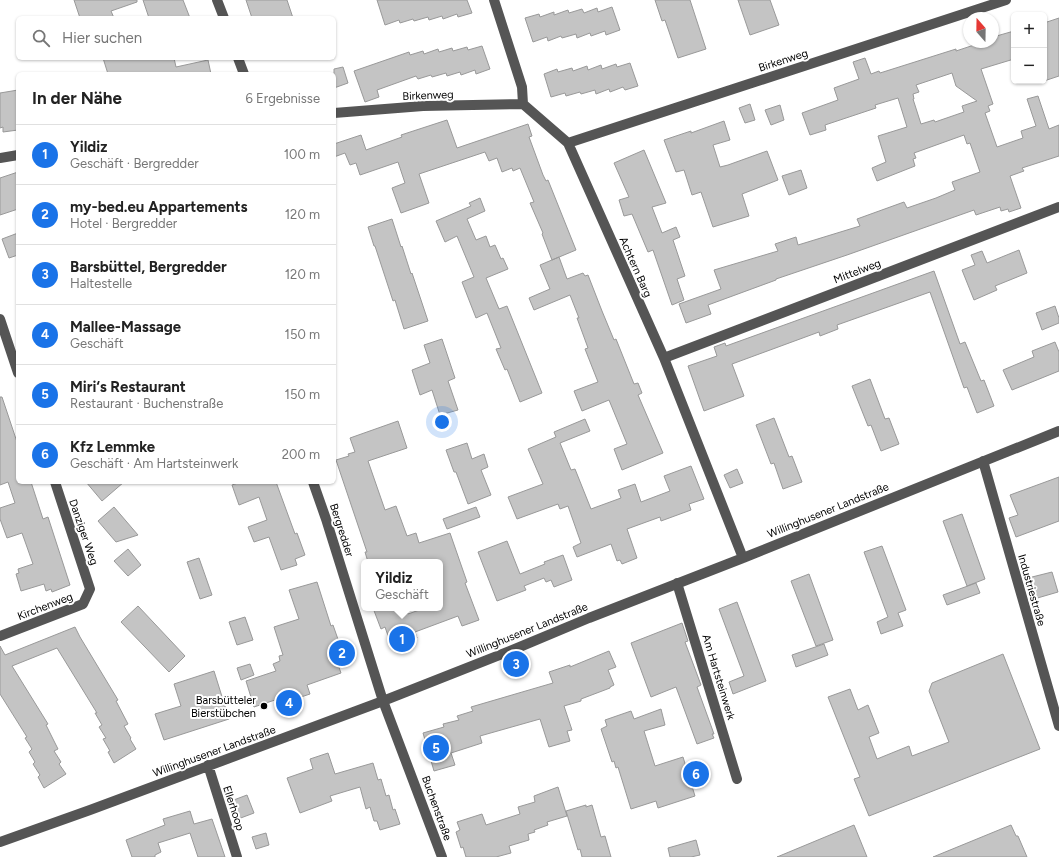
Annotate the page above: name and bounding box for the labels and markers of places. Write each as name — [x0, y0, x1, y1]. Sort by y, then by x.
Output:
pin: 1 — [389, 624, 415, 654]
pin: 2 — [329, 638, 355, 668]
pin: 3 — [503, 649, 529, 679]
pin: 4 — [276, 688, 302, 718]
place label: Barsbütteler Bierstübchen — [191, 694, 256, 720]
marker: Barsbütteler Bierstübchen — [259, 701, 269, 711]
pin: 5 — [423, 733, 449, 763]
pin: 6 — [683, 759, 709, 789]

